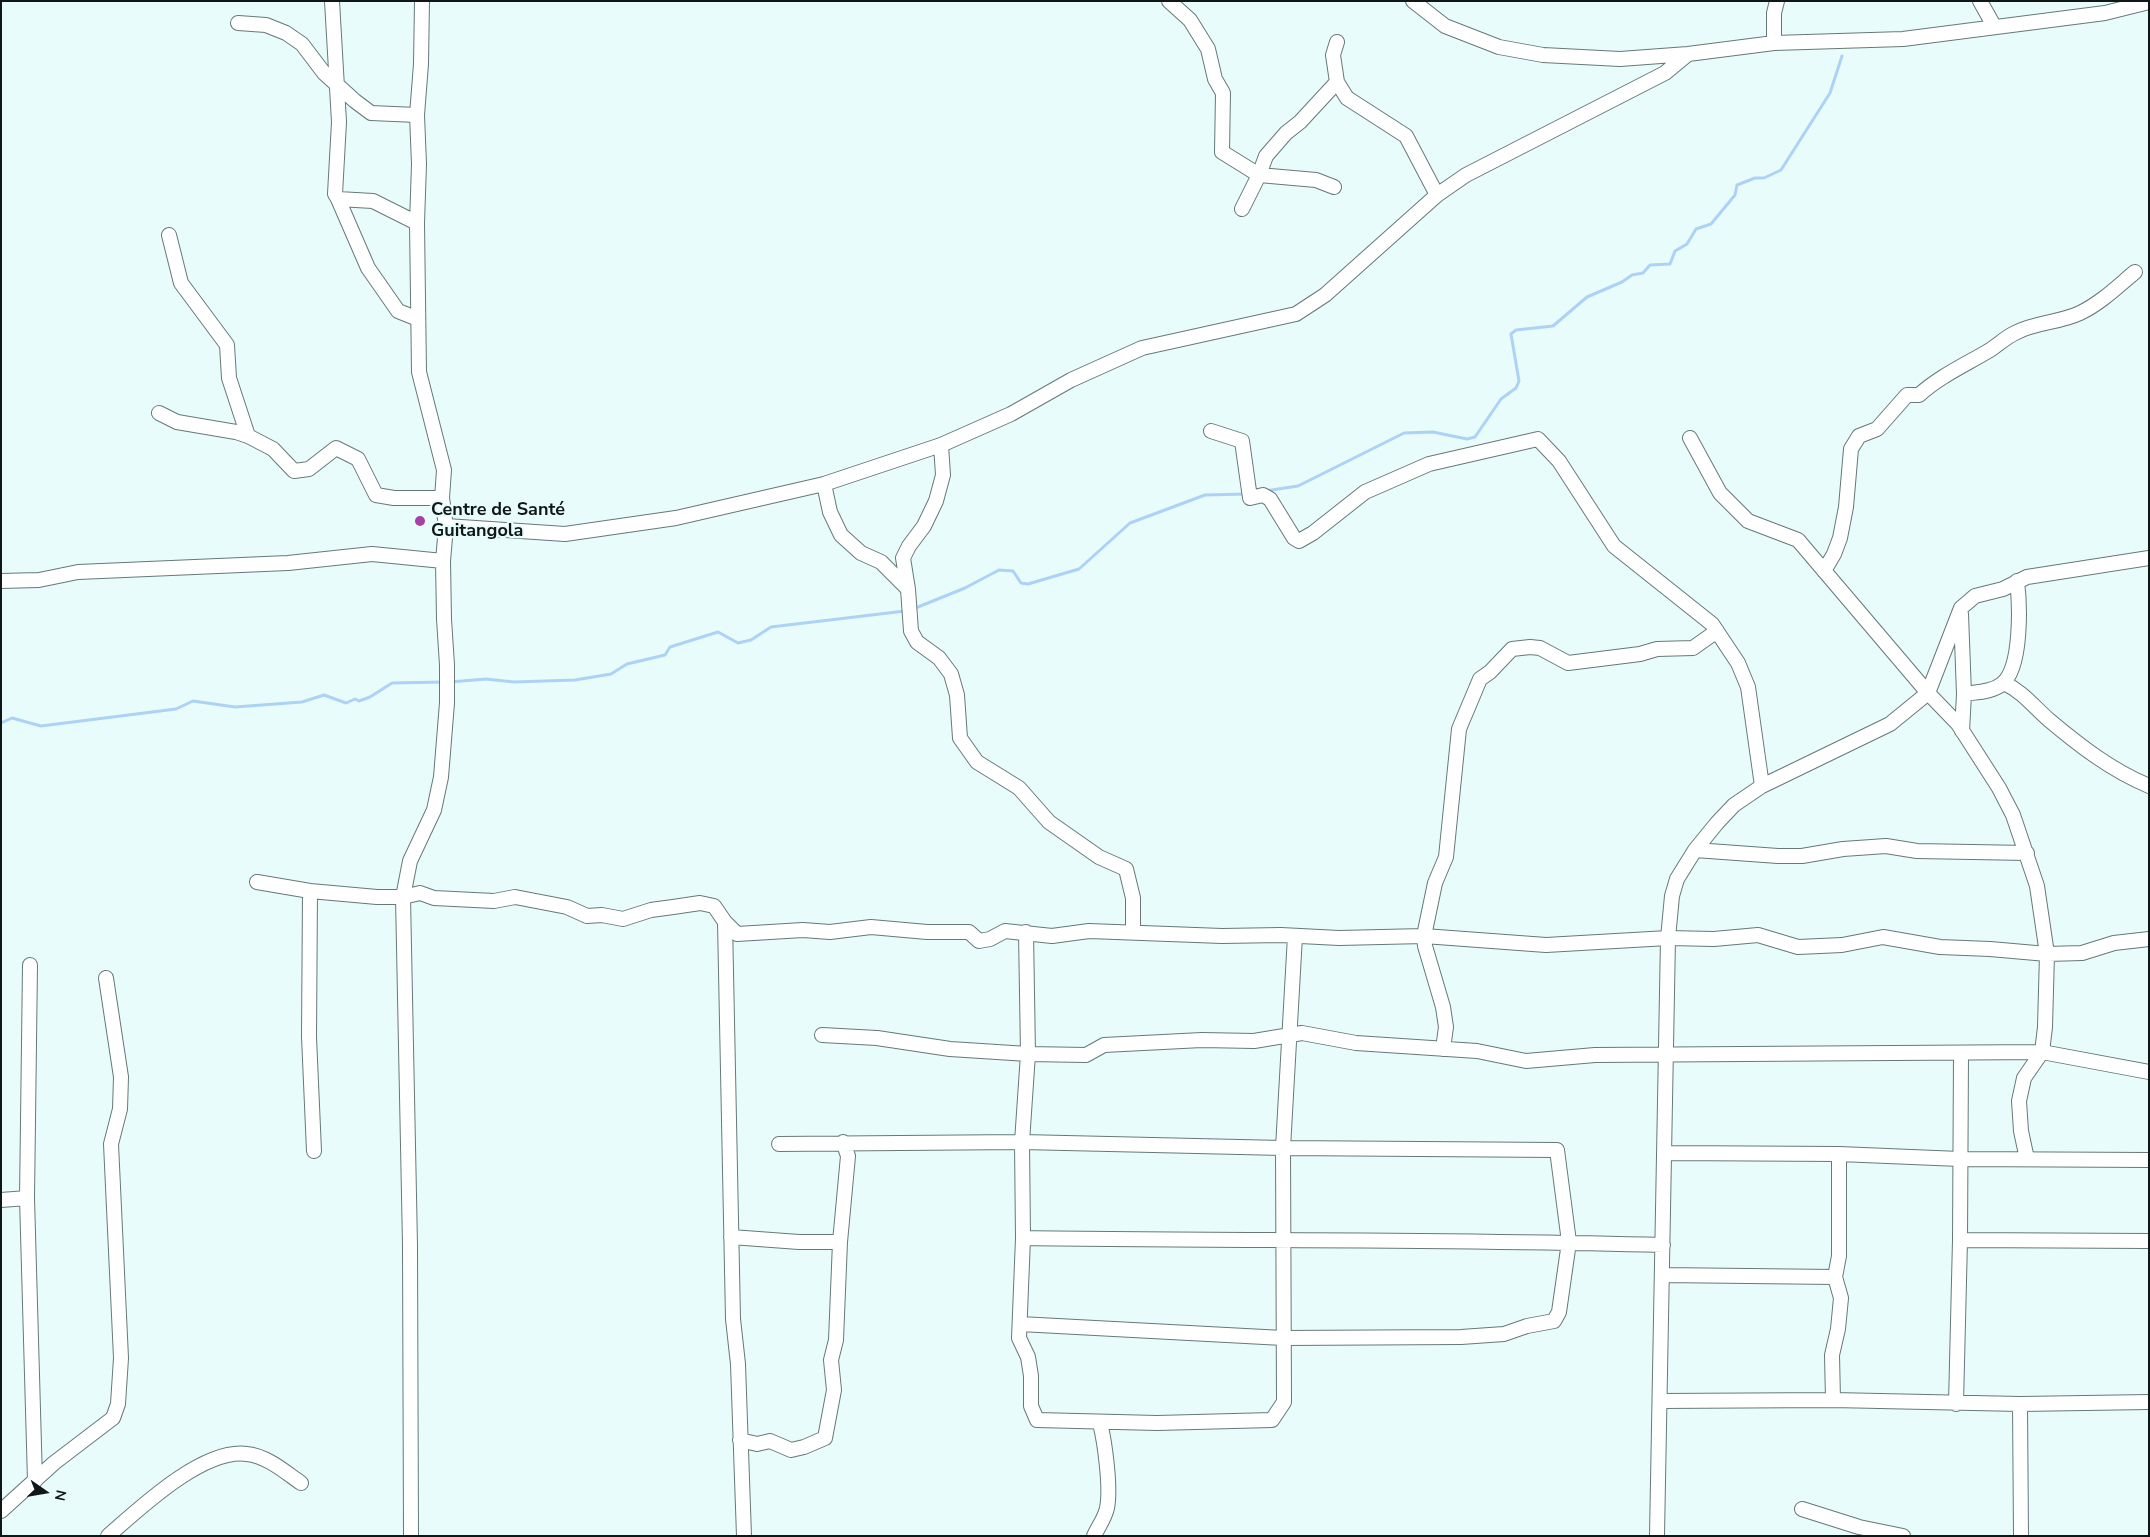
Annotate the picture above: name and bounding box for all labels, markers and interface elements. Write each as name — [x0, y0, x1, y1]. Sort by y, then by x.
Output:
place label: Centre de Santé Guitangola — [431, 500, 565, 542]
marker: Centre de Santé Guitangola — [413, 514, 427, 528]
north arrow — [20, 1467, 70, 1517]
text: N — [50, 1488, 71, 1503]

